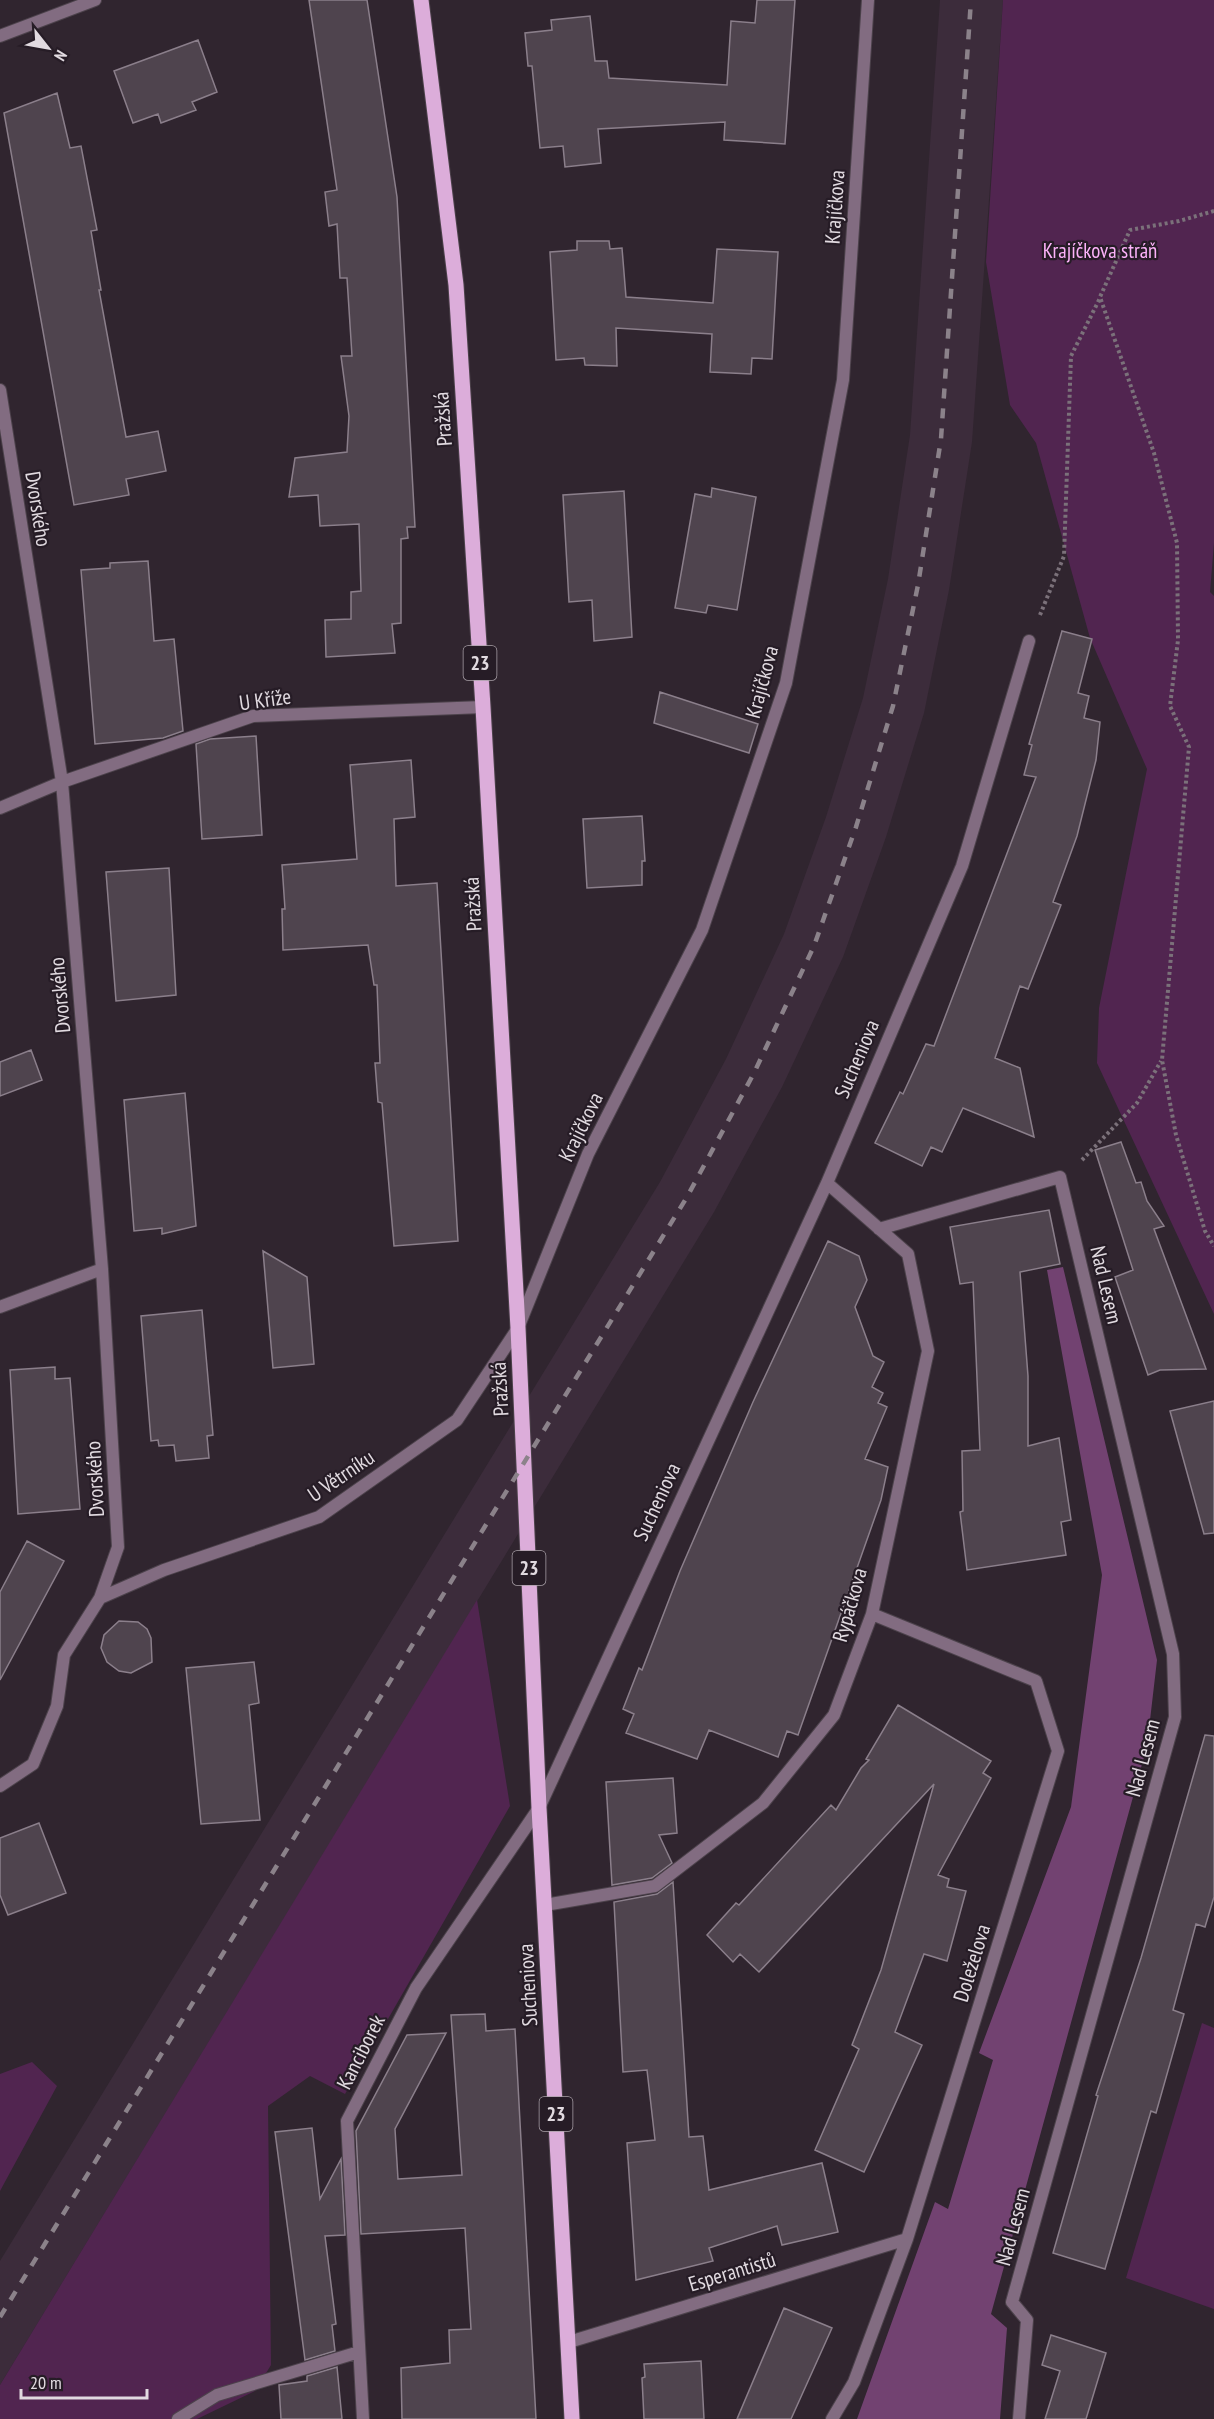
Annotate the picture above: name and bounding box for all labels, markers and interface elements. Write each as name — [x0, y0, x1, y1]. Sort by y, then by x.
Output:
north arrow — [18, 18, 78, 78]
text: N — [50, 47, 72, 65]
street label: Krajíčkova — [818, 169, 851, 245]
park label: Krajíčkova stráň — [1043, 237, 1157, 264]
street label: Pražská — [427, 391, 458, 447]
street label: Dvorského — [19, 469, 58, 548]
street label: Krajíčkova — [739, 643, 784, 721]
road number: 23 — [464, 646, 496, 680]
street label: U Kříže — [237, 683, 293, 716]
street label: Pražská — [458, 876, 487, 932]
street label: Dvorského — [43, 956, 76, 1034]
street label: Sucheniova — [828, 1015, 885, 1102]
street label: Krajíčkova — [552, 1088, 609, 1166]
street label: Nad Lesem — [1084, 1243, 1129, 1326]
street label: Pražská — [485, 1361, 514, 1417]
street label: Dvorského — [79, 1440, 110, 1518]
street label: U Větrníku — [302, 1443, 379, 1508]
street label: Sucheniova — [627, 1459, 686, 1545]
road number: 23 — [512, 1551, 546, 1585]
street label: Rypáčkova — [826, 1565, 873, 1645]
street label: Nad Lesem — [1119, 1716, 1166, 1800]
street label: Doleželova — [947, 1921, 996, 2005]
street label: Sucheniova — [512, 1943, 543, 2027]
street label: Kanciborek — [330, 2010, 391, 2094]
road number: 23 — [540, 2097, 572, 2131]
street label: Nad Lesem — [989, 2185, 1036, 2269]
street label: Esperantistů — [685, 2246, 779, 2298]
scale bar — [21, 2362, 147, 2400]
text: 20 m — [30, 2371, 62, 2394]

